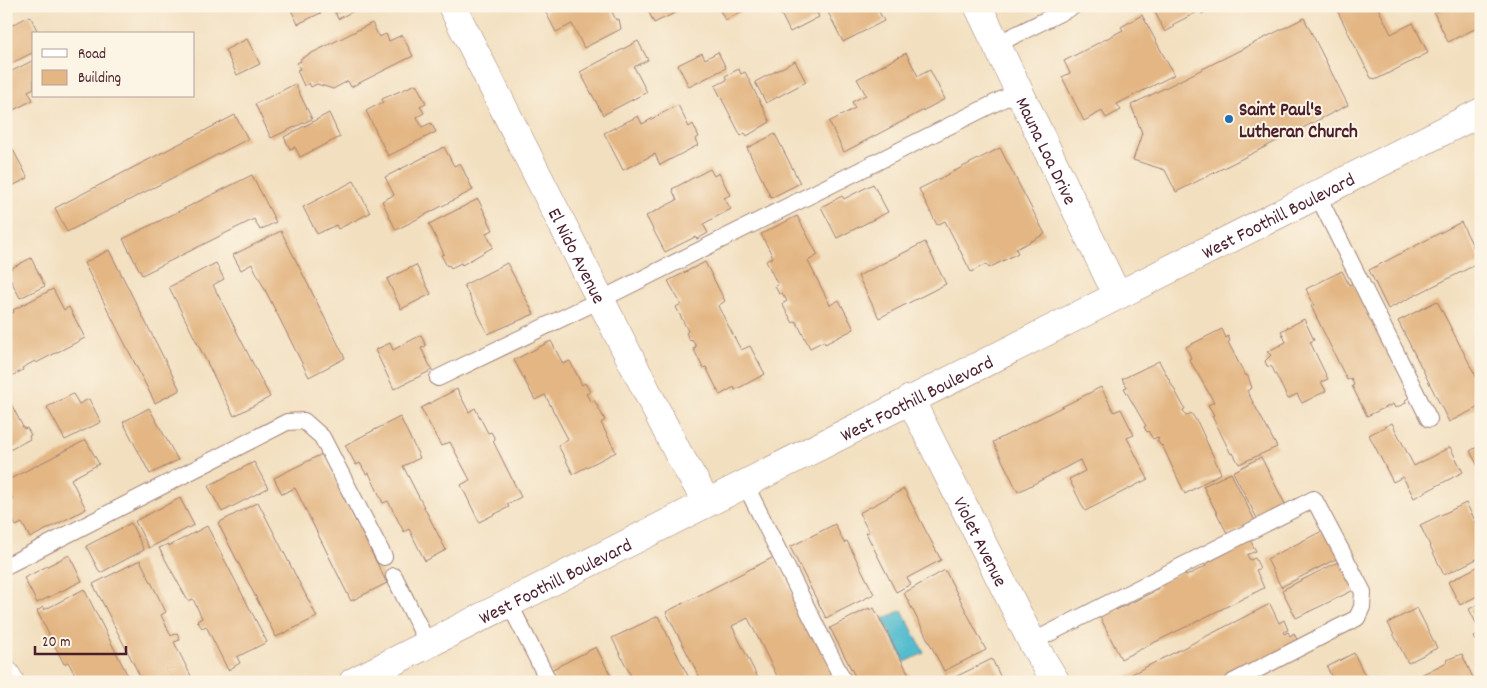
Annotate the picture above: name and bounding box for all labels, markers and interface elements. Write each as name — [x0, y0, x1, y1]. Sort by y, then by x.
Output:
legend — [32, 32, 195, 98]
text: Road — [78, 44, 106, 66]
text: Building — [78, 68, 121, 90]
street label: Mauna Loa Drive — [1007, 93, 1082, 210]
place label: Saint Paul's Lutheran Church — [1239, 98, 1358, 147]
marker: Saint Paul's Lutheran Church — [1223, 113, 1235, 125]
street label: West Foothill Boulevard — [1198, 168, 1360, 268]
street label: El Nido Avenue — [539, 204, 610, 309]
street label: West Foothill Boulevard — [837, 351, 999, 451]
street label: Violet Avenue — [944, 493, 1012, 592]
street label: West Foothill Boulevard — [475, 533, 637, 633]
scale bar — [35, 623, 126, 655]
text: 20 m — [42, 632, 70, 654]

